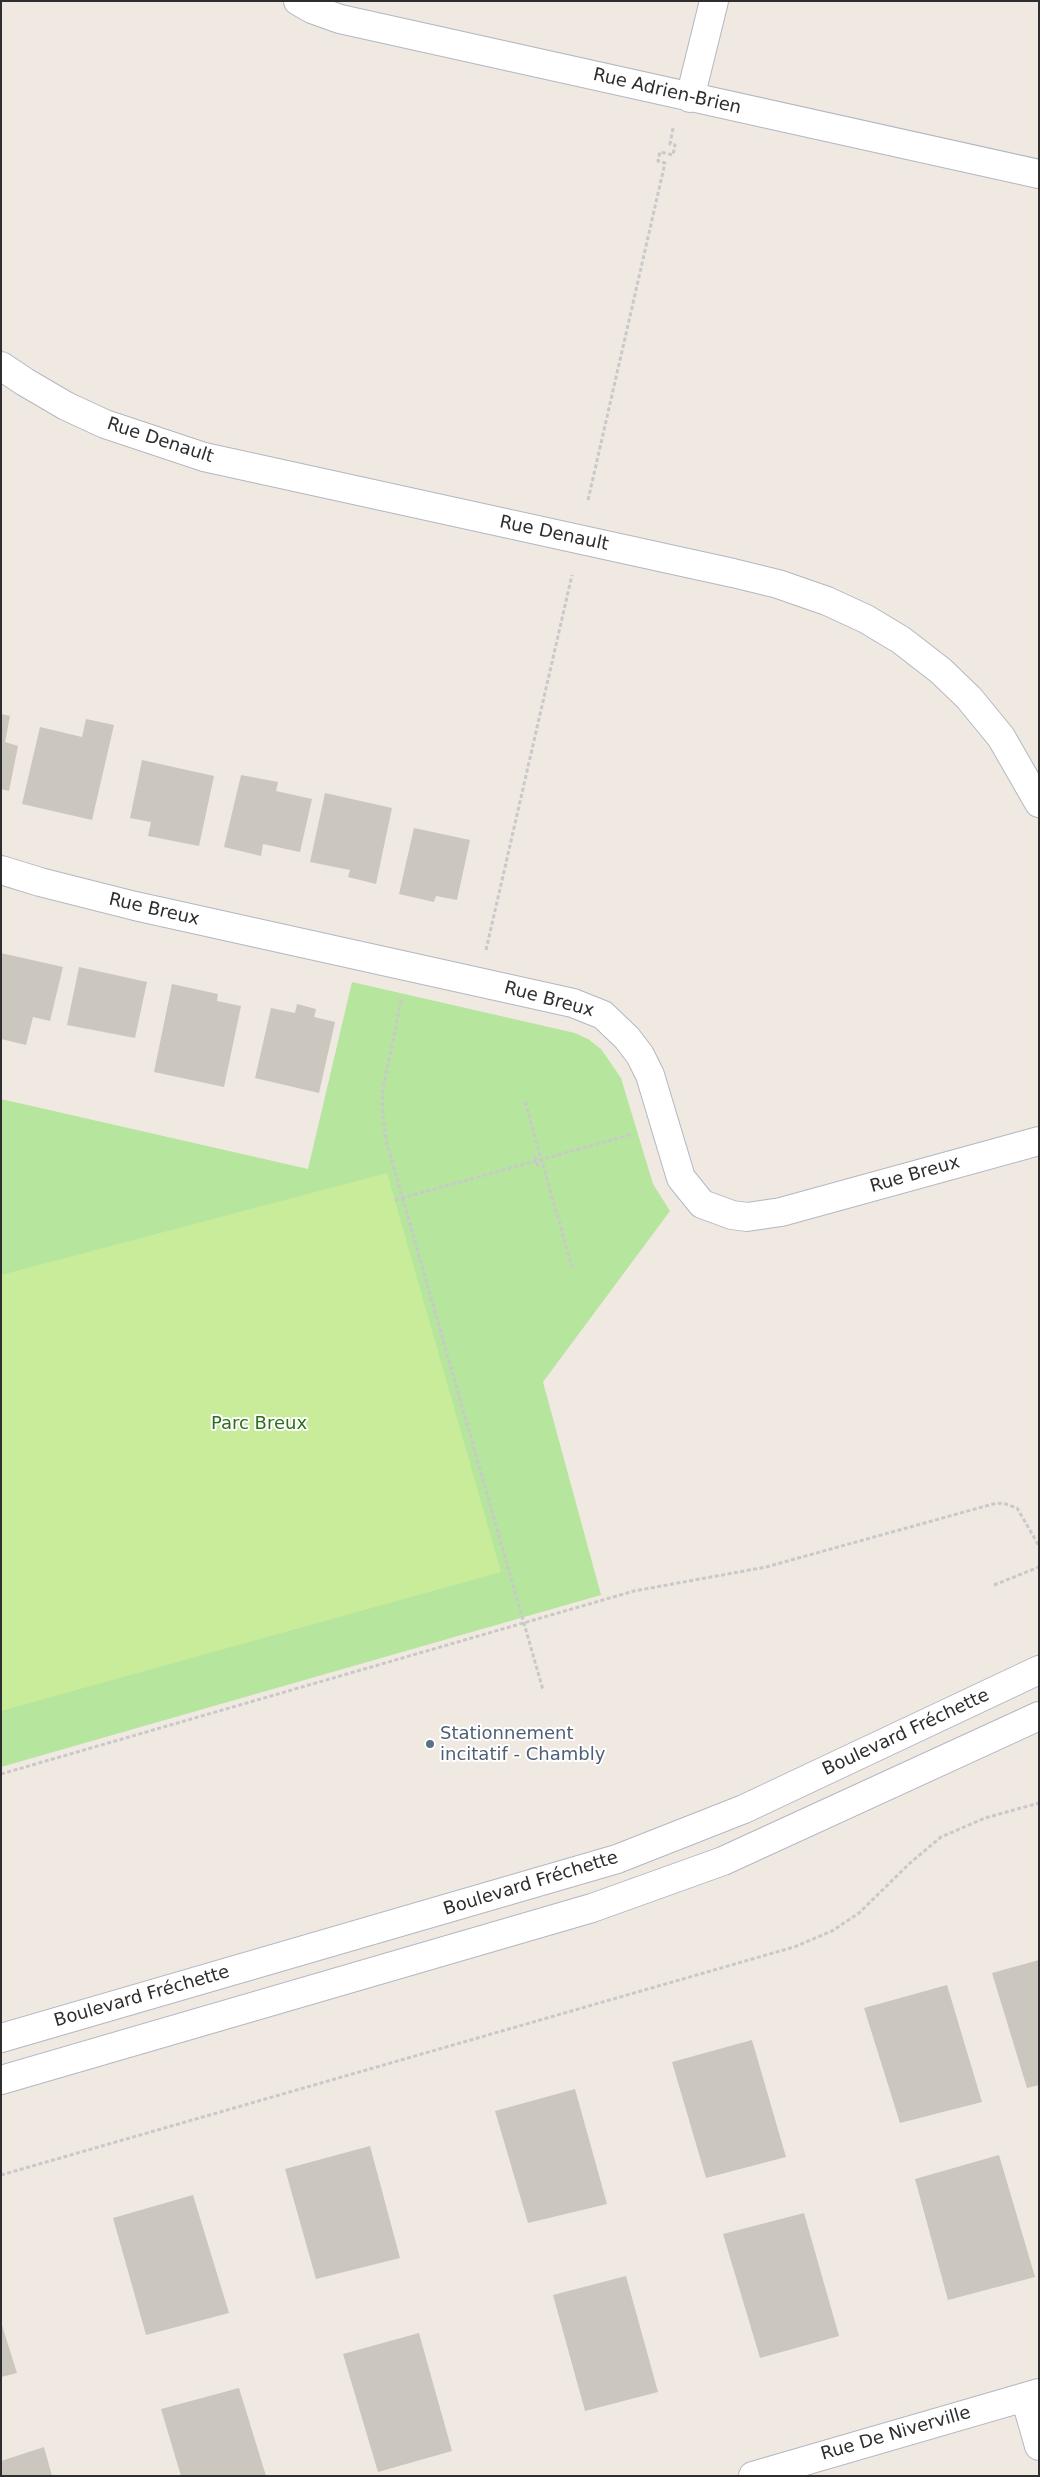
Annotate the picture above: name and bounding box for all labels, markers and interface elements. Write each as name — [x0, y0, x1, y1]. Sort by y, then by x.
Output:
street label: Rue Adrien-Brien — [591, 64, 743, 120]
street label: Rue Denault — [104, 414, 216, 468]
street label: Rue Denault — [498, 512, 610, 556]
street label: Rue Breux — [107, 889, 201, 931]
street label: Rue Breux — [502, 978, 596, 1022]
street label: Rue Breux — [868, 1152, 962, 1198]
park label: Parc Breux — [211, 1413, 307, 1435]
street label: Boulevard Fréchette — [819, 1685, 993, 1781]
place label: Stationnement incitatif - Chambly — [440, 1723, 605, 1766]
marker: Stationnement incitatif - Chambly — [424, 1738, 436, 1750]
street label: Boulevard Fréchette — [441, 1847, 621, 1921]
street label: Boulevard Fréchette — [52, 1962, 232, 2032]
street label: Rue De Niverville — [819, 2402, 973, 2466]

